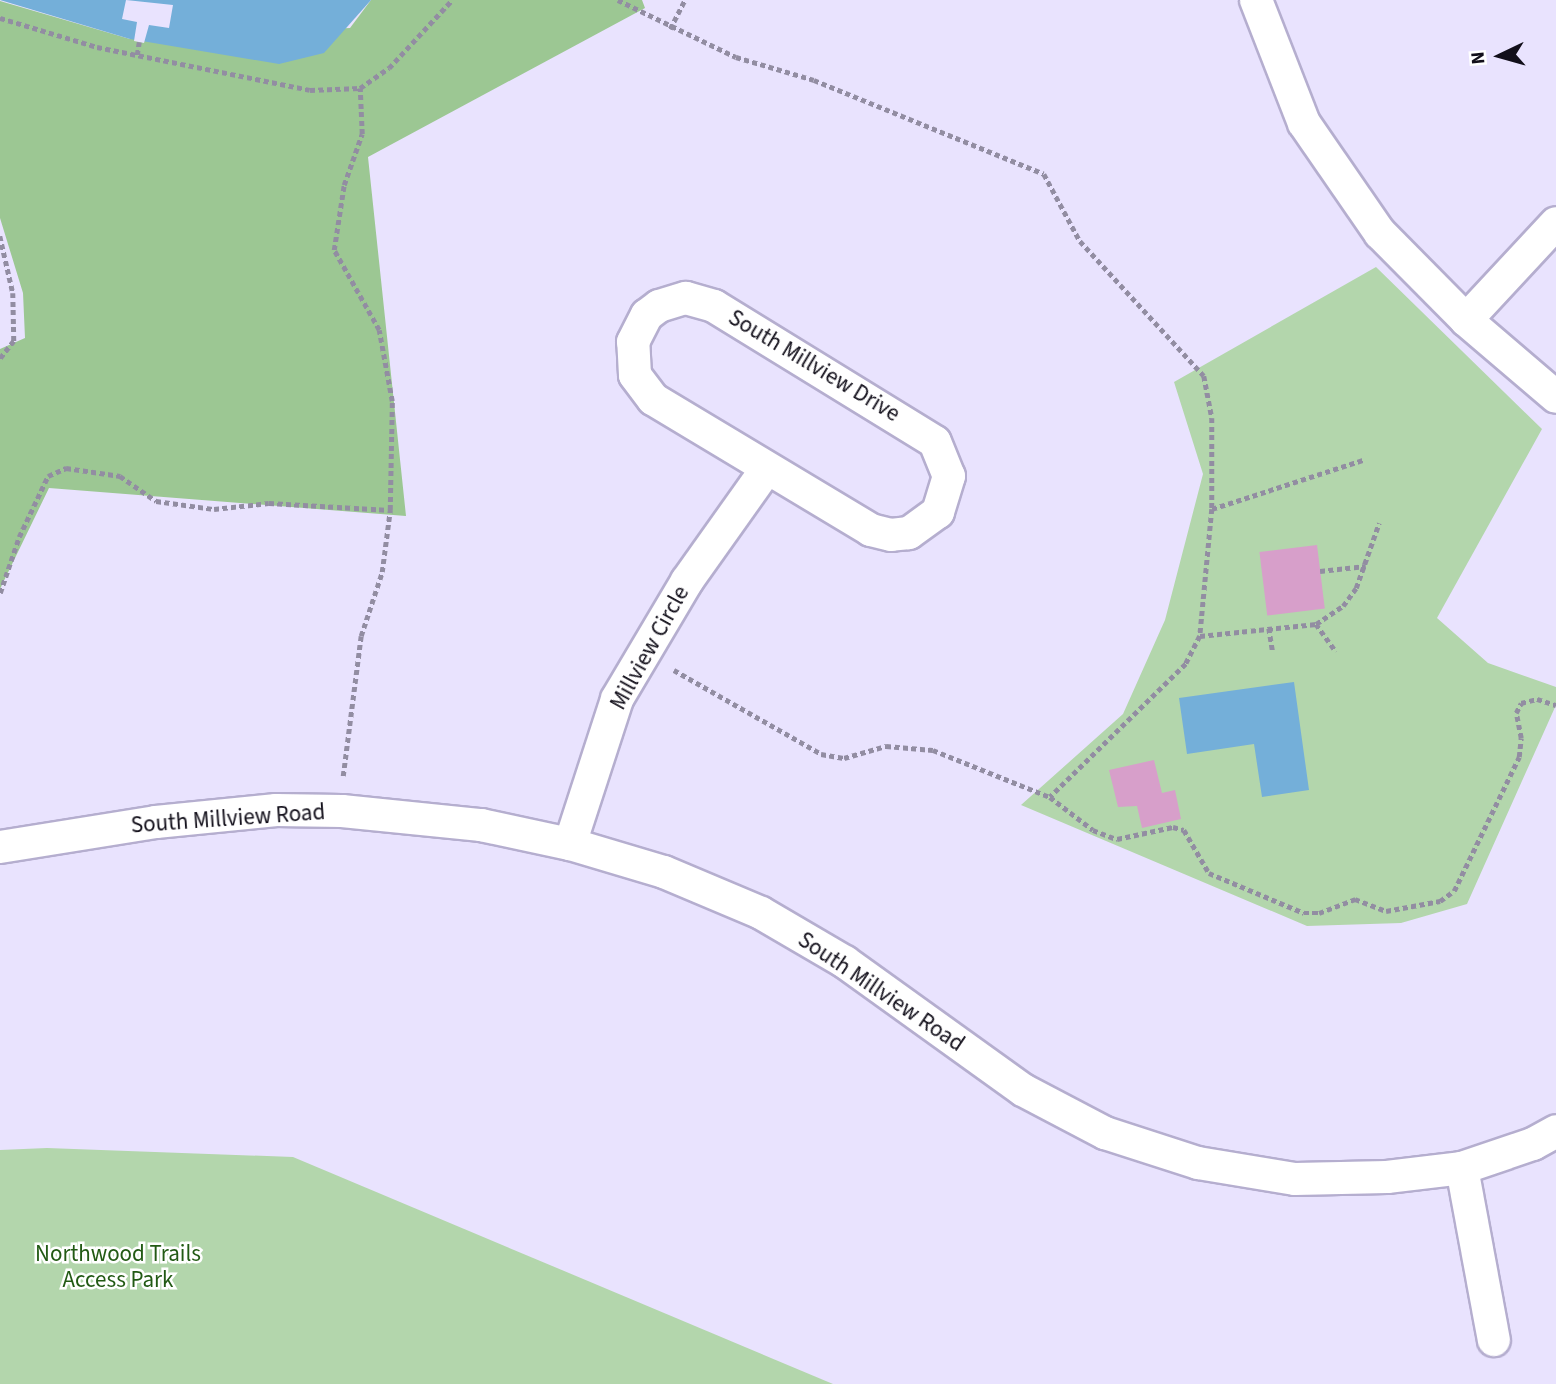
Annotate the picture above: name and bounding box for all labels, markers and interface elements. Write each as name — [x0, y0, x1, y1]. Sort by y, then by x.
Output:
north arrow — [1465, 21, 1535, 91]
text: N — [1465, 50, 1493, 65]
street label: South Millview Drive — [723, 304, 905, 428]
street label: Millview Circle — [605, 581, 695, 715]
street label: South Millview Road — [130, 798, 326, 840]
street label: South Millview Road — [793, 926, 969, 1058]
park label: Northwood Trails Access Park — [35, 1240, 201, 1294]

